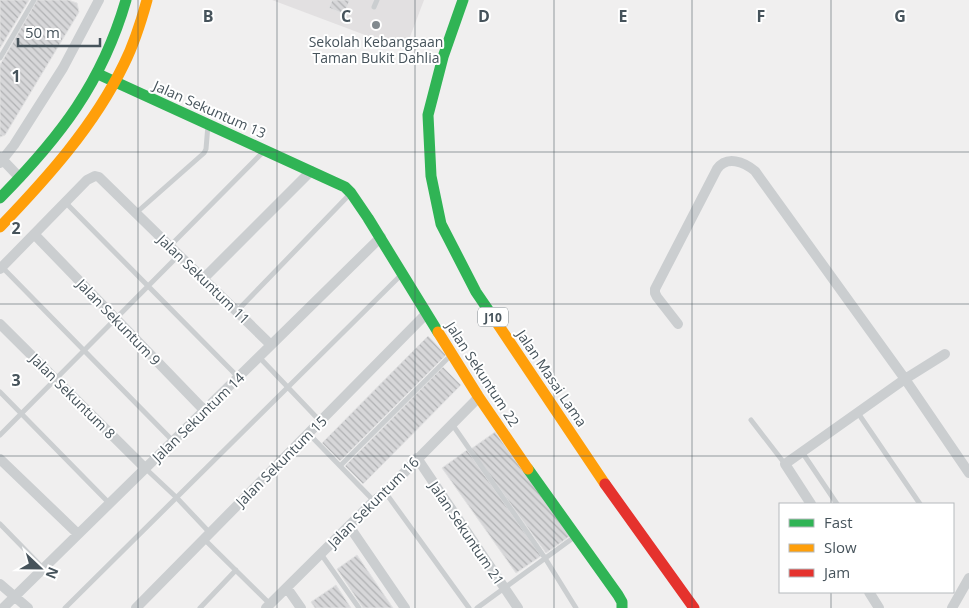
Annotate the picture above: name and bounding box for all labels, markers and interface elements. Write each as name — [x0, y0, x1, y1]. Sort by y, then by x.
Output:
text: B — [203, 5, 213, 27]
text: C — [341, 5, 351, 27]
text: D — [478, 5, 490, 27]
text: E — [619, 5, 628, 27]
text: F — [757, 5, 765, 27]
text: G — [894, 5, 906, 27]
scale bar — [18, 15, 100, 47]
marker: Sekolah Kebangsaan Taman Bukit Dahlia — [370, 19, 382, 31]
text: 50 m — [25, 22, 60, 42]
place label: Sekolah Kebangsaan Taman Bukit Dahlia — [309, 32, 443, 67]
text: 1 — [11, 65, 21, 87]
street label: Jalan Sekuntum 13 — [149, 75, 269, 142]
text: 2 — [11, 217, 21, 239]
street label: Jalan Sekuntum 11 — [152, 229, 254, 328]
street label: Jalan Sekuntum 9 — [71, 273, 165, 369]
road number: J10 — [478, 308, 508, 326]
street label: Jalan Sekuntum 22 — [441, 316, 524, 430]
street label: Jalan Masai Lama — [511, 324, 591, 430]
street label: Jalan Sekuntum 8 — [25, 348, 120, 443]
street label: Jalan Sekuntum 14 — [146, 368, 248, 467]
text: 3 — [11, 369, 21, 391]
street label: Jalan Sekuntum 15 — [230, 411, 331, 512]
street label: Jalan Sekuntum 16 — [322, 452, 423, 553]
street label: Jalan Sekuntum 21 — [424, 476, 509, 589]
legend — [779, 503, 954, 593]
text: Fast — [824, 512, 853, 532]
text: Slow — [824, 537, 857, 557]
north arrow — [15, 543, 65, 593]
text: Jam — [822, 562, 850, 582]
text: N — [42, 564, 63, 582]

